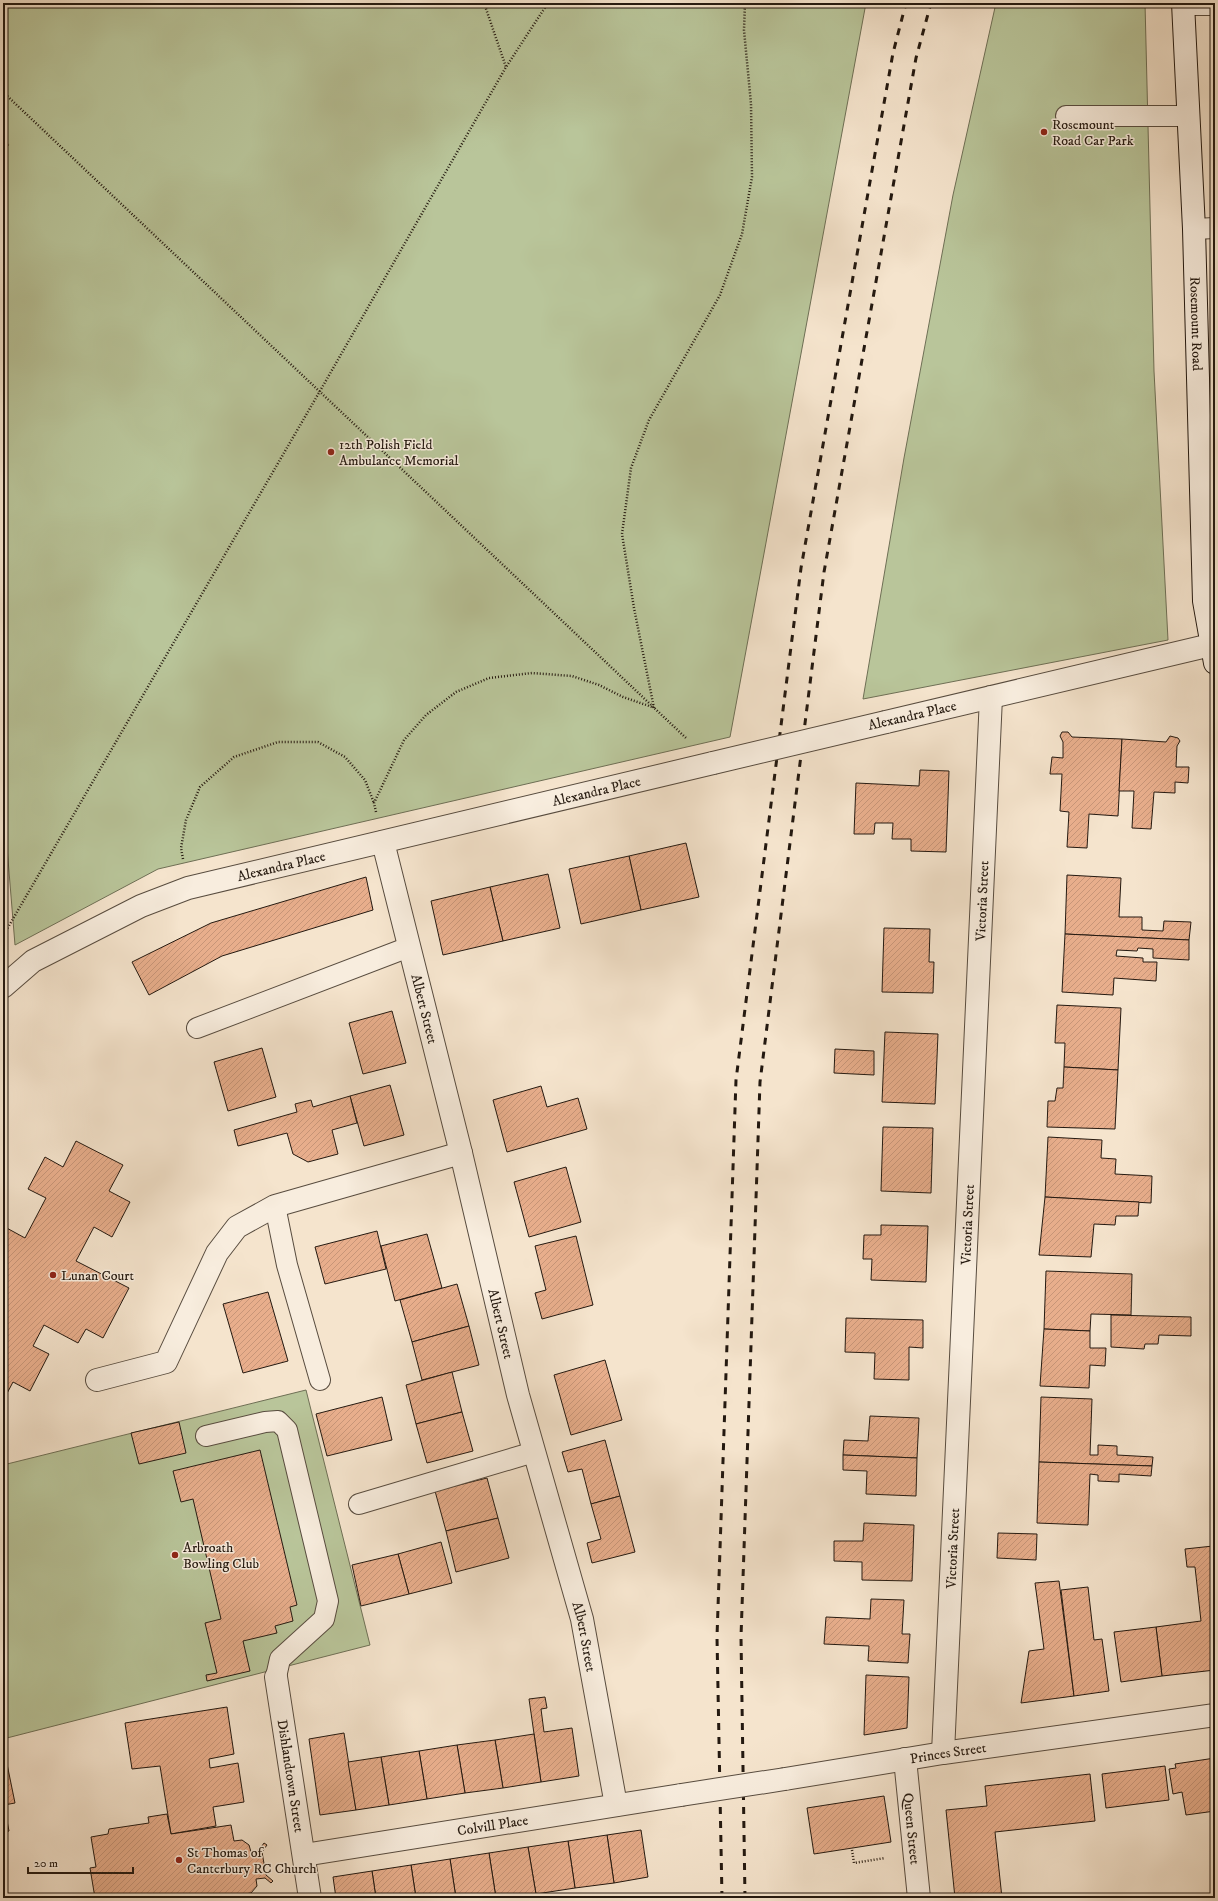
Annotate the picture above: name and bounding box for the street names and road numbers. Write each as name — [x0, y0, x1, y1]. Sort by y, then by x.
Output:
street label: Rosemount Road — [1185, 276, 1206, 371]
street label: Alexandra Place — [866, 697, 958, 735]
street label: Alexandra Place — [551, 772, 643, 811]
street label: Alexandra Place — [235, 848, 328, 886]
street label: Victoria Street — [972, 860, 994, 943]
street label: Albert Street — [406, 972, 441, 1046]
street label: Victoria Street — [957, 1183, 979, 1266]
street label: Albert Street — [483, 1287, 517, 1361]
street label: Victoria Street — [942, 1507, 964, 1590]
street label: Albert Street — [567, 1600, 600, 1674]
street label: Dishlandtown Street — [273, 1718, 308, 1834]
street label: Princes Street — [909, 1739, 988, 1768]
street label: Queen Street — [898, 1792, 924, 1866]
street label: Colvill Place — [456, 1811, 530, 1840]

